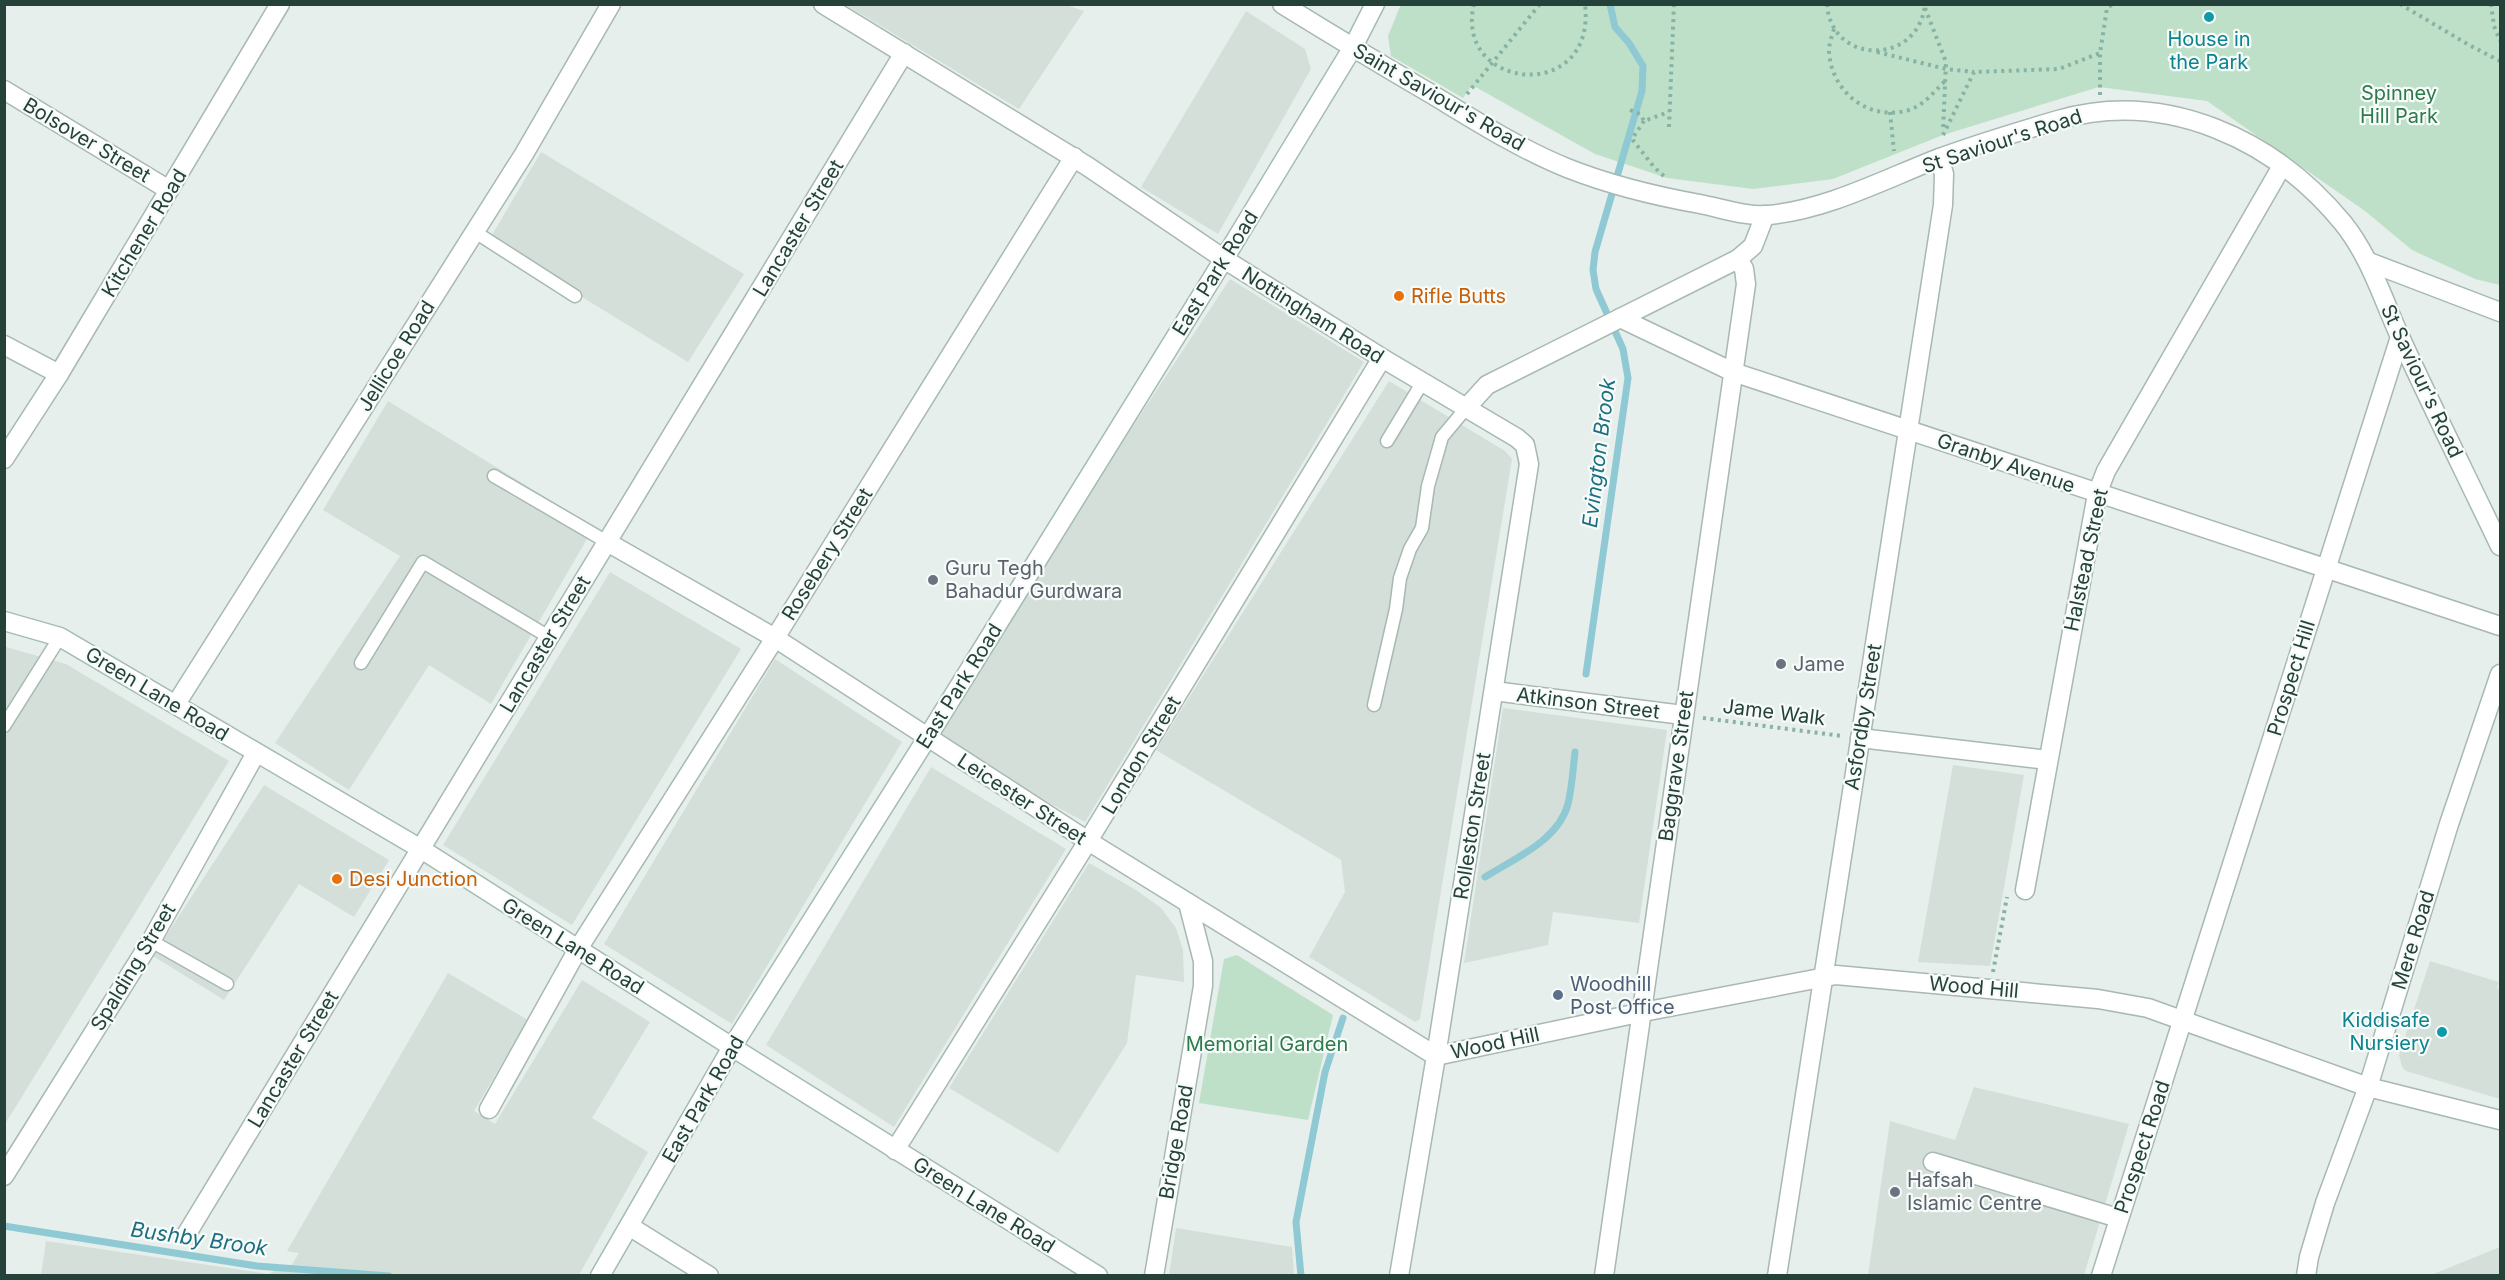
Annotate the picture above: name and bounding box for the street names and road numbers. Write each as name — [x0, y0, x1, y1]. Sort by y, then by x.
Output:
street label: Saint Saviour's Road — [1349, 38, 1529, 156]
street label: Bolsover Street — [19, 93, 155, 188]
street label: St Saviour's Road — [1919, 104, 2085, 178]
street label: Lancaster Street — [748, 155, 849, 301]
street label: Kitchener Road — [96, 165, 192, 301]
street label: East Park Road — [1167, 206, 1263, 340]
street label: Nottingham Road — [1238, 262, 1388, 368]
street label: Jellicoe Road — [352, 296, 440, 416]
street label: St Saviour's Road — [2376, 300, 2468, 462]
street label: Granby Avenue — [1934, 428, 2078, 498]
street label: Rosebery Street — [777, 483, 878, 625]
street label: Halstead Street — [2059, 486, 2113, 634]
street label: Lancaster Street — [495, 571, 596, 717]
street label: Prospect Hill — [2262, 617, 2320, 739]
street label: East Park Road — [911, 619, 1007, 753]
street label: Green Lane Road — [81, 642, 233, 746]
street label: Asfordby Street — [1840, 642, 1886, 792]
street label: Atkinson Street — [1515, 682, 1661, 724]
street label: Baggrave Street — [1654, 689, 1699, 843]
street label: London Street — [1096, 691, 1186, 818]
street label: Jame Walk — [1721, 694, 1827, 730]
street label: Leicester Street — [953, 748, 1091, 850]
street label: Rolleston Street — [1449, 750, 1496, 901]
street label: Mere Road — [2387, 888, 2439, 992]
street label: Green Lane Road — [498, 893, 648, 999]
street label: Spalding Street — [85, 898, 181, 1035]
street label: Wood Hill — [1928, 971, 2020, 1003]
street label: Lancaster Street — [243, 986, 344, 1132]
street label: Wood Hill — [1449, 1022, 1541, 1064]
street label: East Park Road — [657, 1031, 749, 1167]
street label: Prospect Road — [2109, 1078, 2175, 1216]
street label: Bridge Road — [1154, 1083, 1198, 1201]
street label: Green Lane Road — [909, 1152, 1059, 1258]

